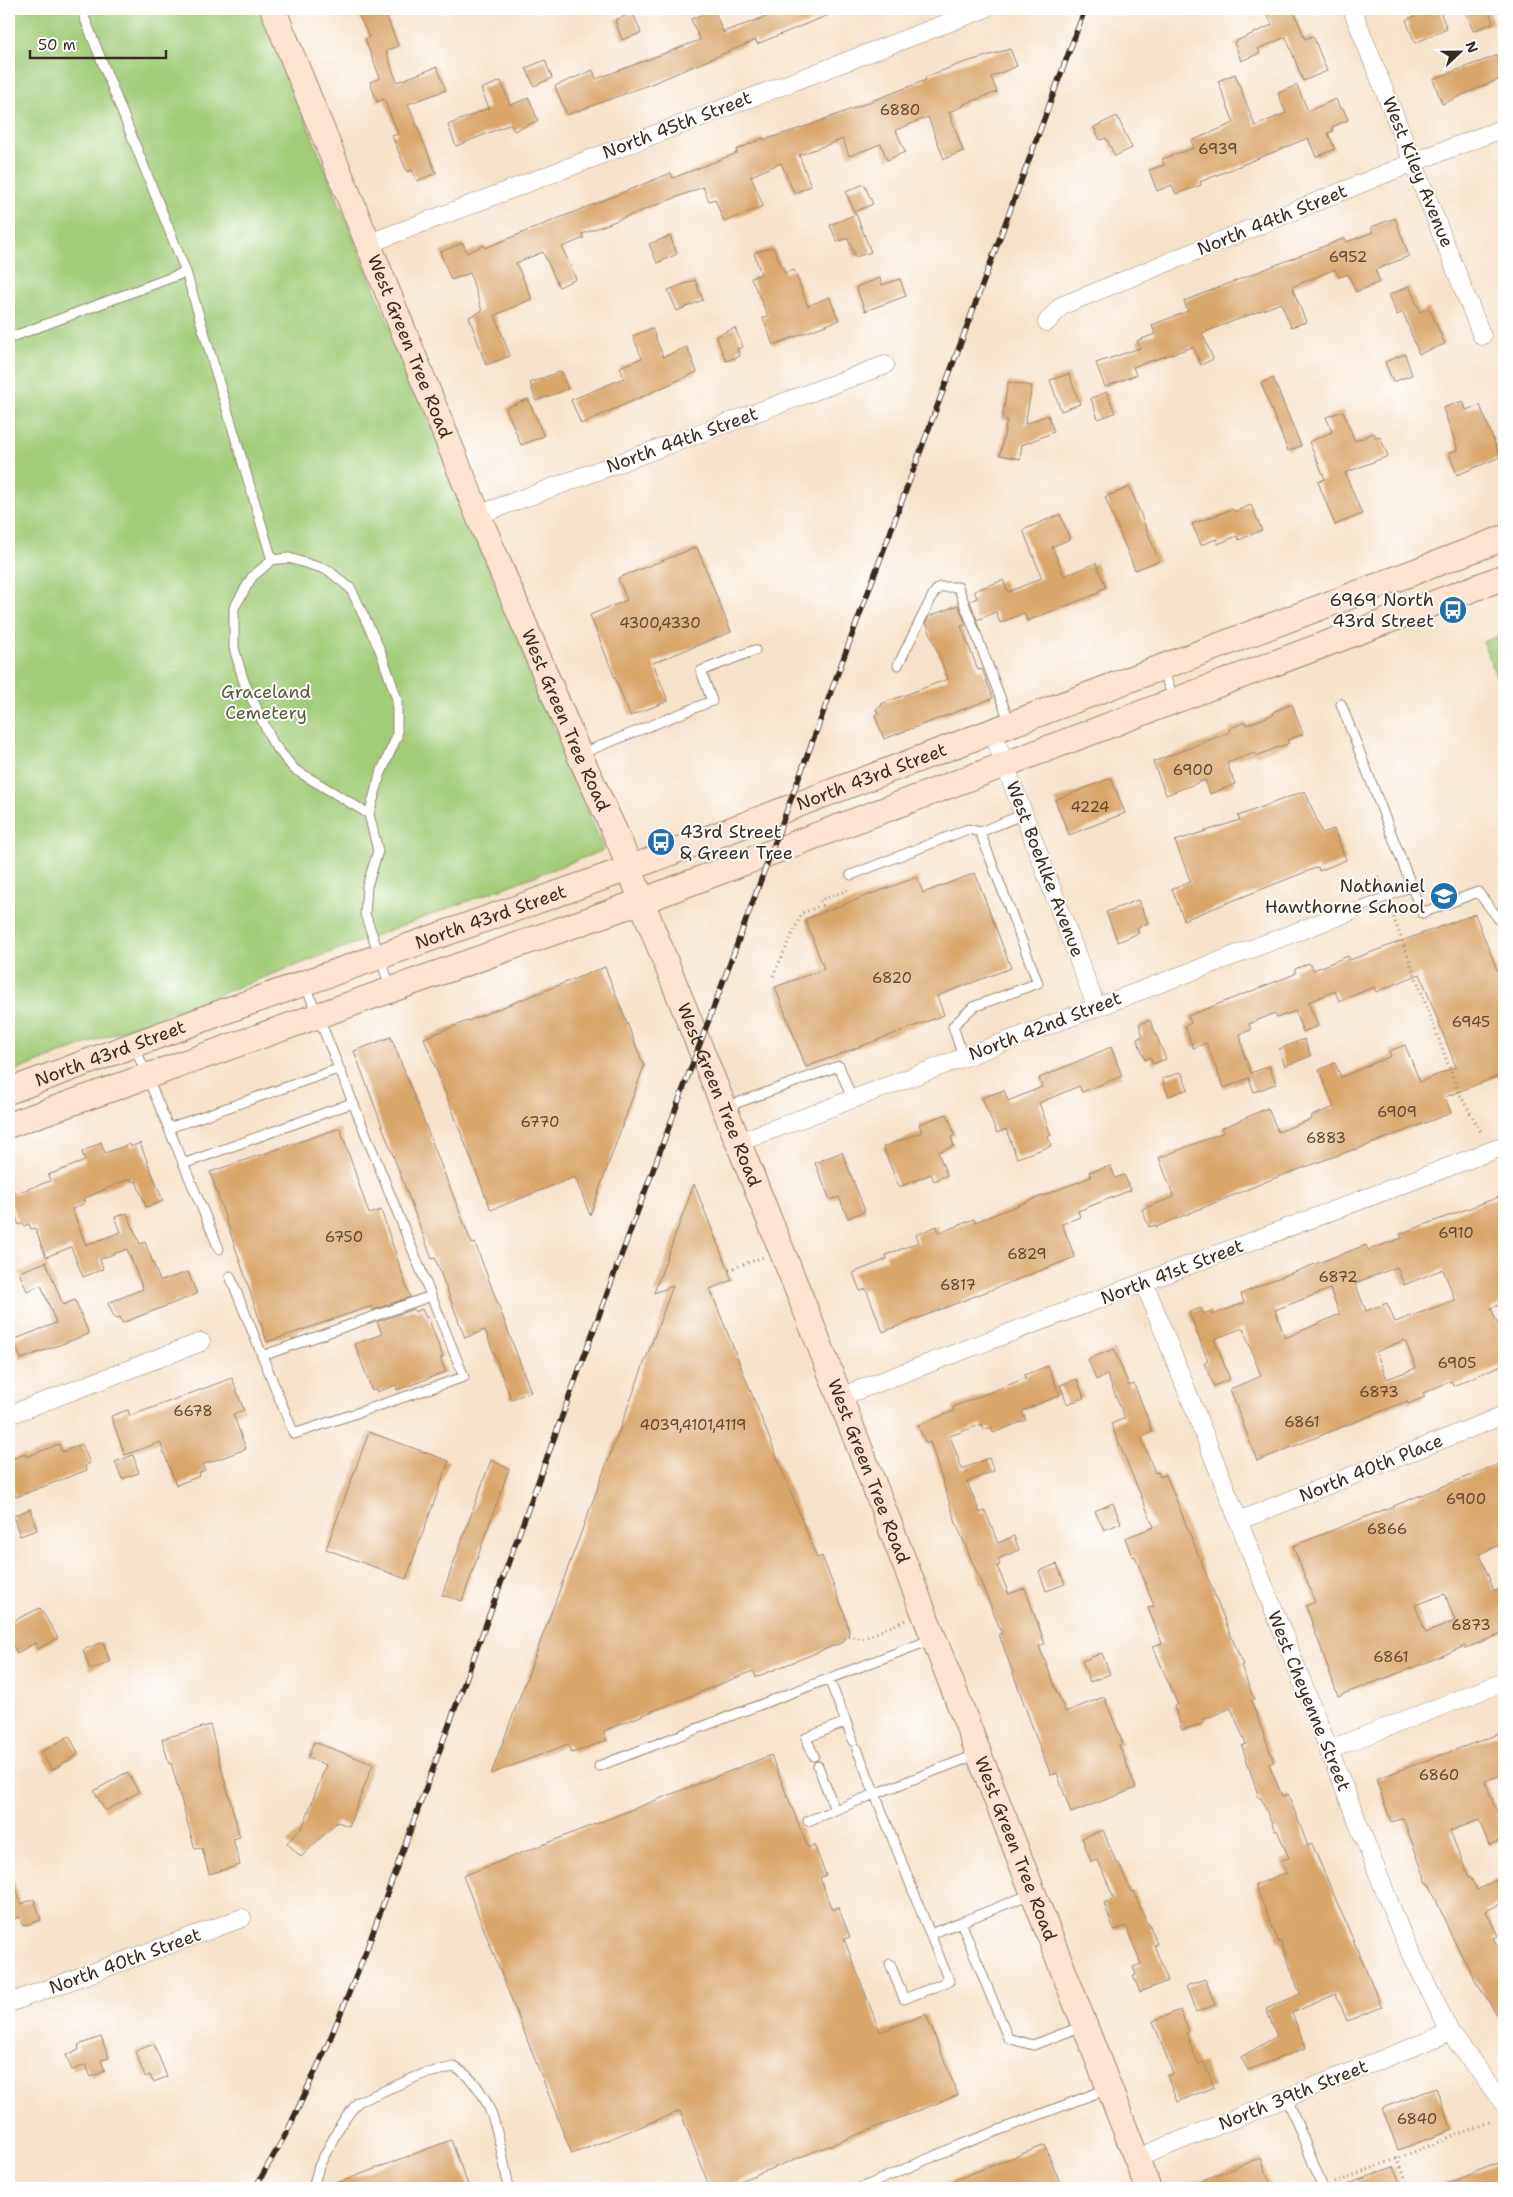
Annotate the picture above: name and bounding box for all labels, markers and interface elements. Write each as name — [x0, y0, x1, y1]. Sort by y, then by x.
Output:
scale bar — [30, 28, 166, 60]
north arrow — [1436, 28, 1486, 78]
text: 50 m — [38, 35, 76, 55]
text: N — [1462, 39, 1482, 56]
street label: North 45th Street — [599, 85, 755, 165]
street label: West Kiley Avenue — [1377, 93, 1459, 251]
house number: 6880 — [880, 100, 920, 120]
house number: 6939 — [1198, 139, 1238, 159]
street label: North 44th Street — [1194, 179, 1351, 261]
house number: 6952 — [1329, 247, 1367, 267]
street label: West Green Tree Road — [362, 251, 458, 442]
street label: North 44th Street — [603, 401, 761, 479]
place label: 6969 North 43rd Street — [1330, 588, 1434, 633]
bus stop icon: 6969 North 43rd Street — [1438, 595, 1468, 625]
house number: 4300,4330 — [619, 613, 701, 633]
street label: West Green Tree Road — [516, 625, 616, 815]
park label: Graceland Cemetery — [221, 680, 311, 725]
street label: North 43rd Street — [793, 737, 950, 816]
house number: 6900 — [1173, 760, 1213, 780]
street label: West Boehlke Avenue — [1000, 778, 1090, 960]
house number: 4224 — [1070, 797, 1110, 817]
place label: 43rd Street & Green Tree — [680, 820, 793, 865]
bus stop icon: 43rd Street & Green Tree — [646, 827, 676, 857]
place label: Nathaniel Hawthorne School — [1265, 874, 1426, 919]
street label: North 43rd Street — [412, 879, 570, 955]
school or university icon: Nathaniel Hawthorne School — [1429, 881, 1459, 911]
house number: 6820 — [872, 968, 912, 988]
street label: North 42nd Street — [965, 986, 1125, 1066]
street label: West Green Tree Road — [671, 999, 767, 1190]
house number: 6945 — [1452, 1012, 1490, 1032]
street label: North 43rd Street — [32, 1015, 189, 1092]
house number: 6909 — [1377, 1102, 1417, 1122]
house number: 6770 — [520, 1112, 560, 1132]
house number: 6883 — [1306, 1128, 1346, 1148]
house number: 6910 — [1438, 1223, 1474, 1243]
house number: 6750 — [325, 1227, 363, 1247]
street label: North 41st Street — [1097, 1234, 1247, 1310]
house number: 6829 — [1007, 1244, 1047, 1264]
house number: 6872 — [1318, 1267, 1358, 1287]
house number: 6817 — [940, 1275, 976, 1295]
house number: 6905 — [1437, 1353, 1477, 1373]
street label: West Green Tree Road — [822, 1375, 915, 1567]
house number: 6873 — [1359, 1382, 1399, 1402]
house number: 6678 — [173, 1401, 213, 1421]
house number: 6861 — [1284, 1412, 1320, 1432]
house number: 4039,4101,4119 — [639, 1415, 747, 1435]
street label: North 40th Place — [1296, 1428, 1446, 1508]
house number: 6900 — [1446, 1489, 1486, 1509]
house number: 6866 — [1367, 1519, 1407, 1539]
street label: West Cheyenne Street — [1262, 1607, 1356, 1795]
house number: 6873 — [1451, 1615, 1491, 1635]
house number: 6861 — [1373, 1647, 1409, 1667]
street label: West Green Tree Road — [969, 1753, 1062, 1944]
house number: 6860 — [1419, 1765, 1459, 1785]
street label: North 40th Street — [46, 1922, 204, 2000]
street label: North 39th Street — [1215, 2054, 1371, 2136]
house number: 6840 — [1397, 2109, 1437, 2129]

